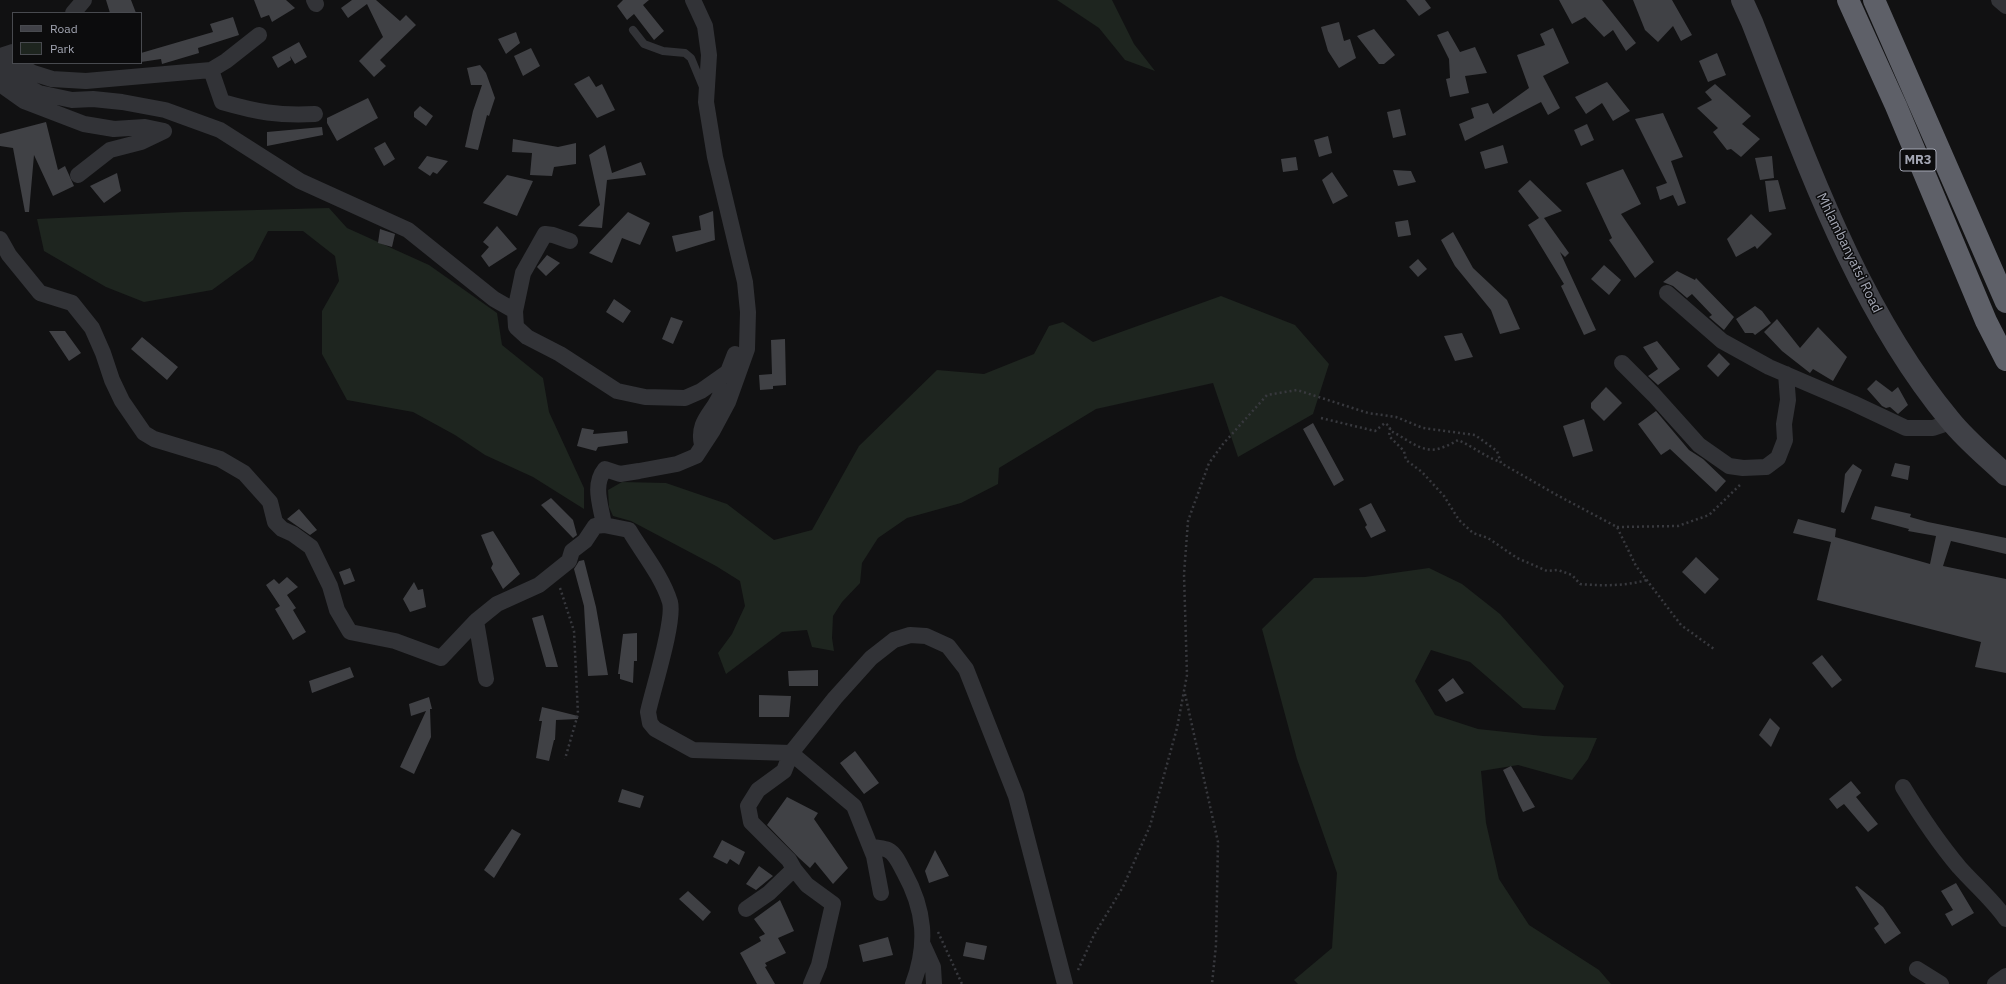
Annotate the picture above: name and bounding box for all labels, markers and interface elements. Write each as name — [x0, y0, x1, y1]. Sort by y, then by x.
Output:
legend — [12, 12, 142, 64]
text: Road — [50, 21, 78, 36]
text: Park — [50, 41, 74, 56]
road number: MR3 — [1900, 149, 1936, 171]
street label: Mhlambanyatsi Road — [1813, 190, 1885, 316]

